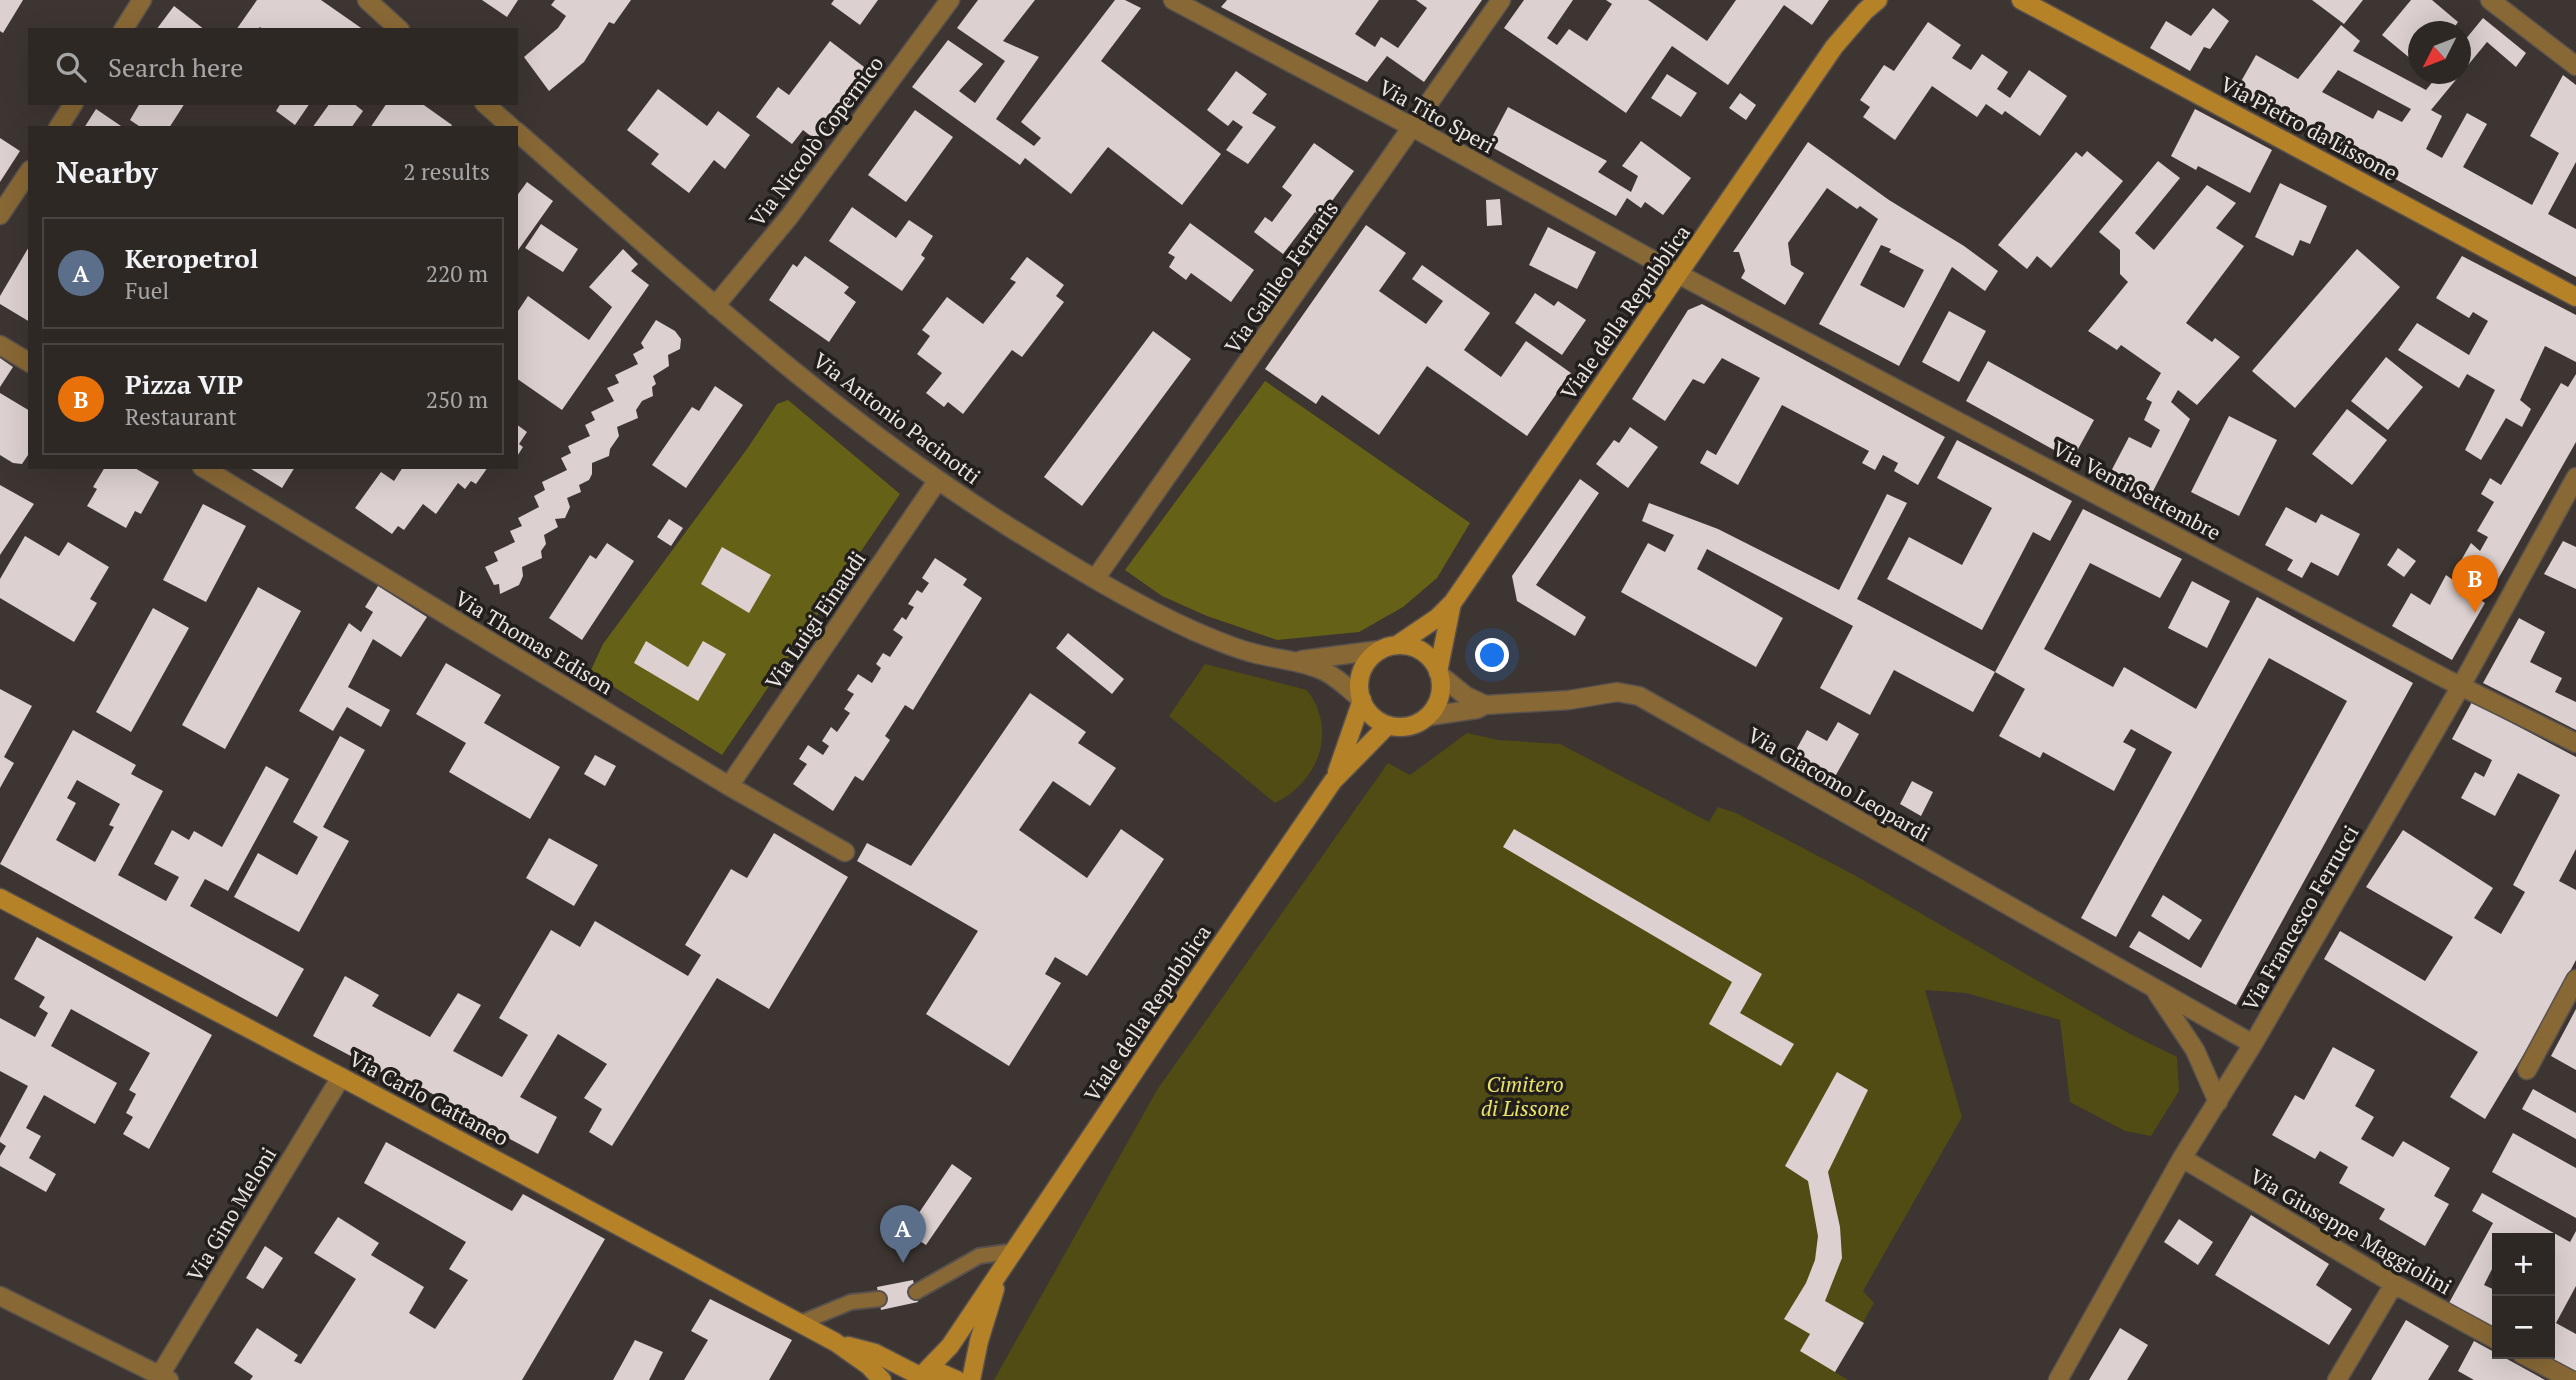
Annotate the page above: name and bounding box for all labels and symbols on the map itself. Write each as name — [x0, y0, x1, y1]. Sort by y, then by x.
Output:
north arrow — [2408, 21, 2471, 84]
street label: Via Niccolò Copernico — [743, 50, 889, 232]
street label: Via Pietro da Lissone — [2216, 70, 2402, 186]
street label: Via Tito Speri — [1374, 73, 1500, 159]
street label: Via Galileo Ferraris — [1218, 195, 1344, 359]
street label: Viale della Repubblica — [1554, 219, 1696, 405]
street label: Via Antonio Pacinotti — [808, 346, 986, 490]
street label: Via Venti Settembre — [2048, 434, 2226, 546]
street label: Via Luigi Einaudi — [759, 546, 871, 694]
pin: B — [2452, 555, 2498, 613]
street label: Via Thomas Edison — [450, 584, 619, 701]
your location — [1475, 638, 1509, 672]
street label: Via Giacomo Leopardi — [1743, 720, 1935, 848]
street label: Via Francesco Ferrucci — [2235, 820, 2365, 1016]
street label: Viale della Repubblica — [1077, 919, 1217, 1107]
street label: Via Carlo Cattaneo — [344, 1044, 514, 1152]
park label: Cimitero di Lissone — [1481, 1070, 1570, 1122]
street label: Via Gino Meloni — [180, 1142, 282, 1286]
street label: Via Giuseppe Maggiolini — [2245, 1162, 2457, 1300]
pin: A — [880, 1205, 926, 1263]

